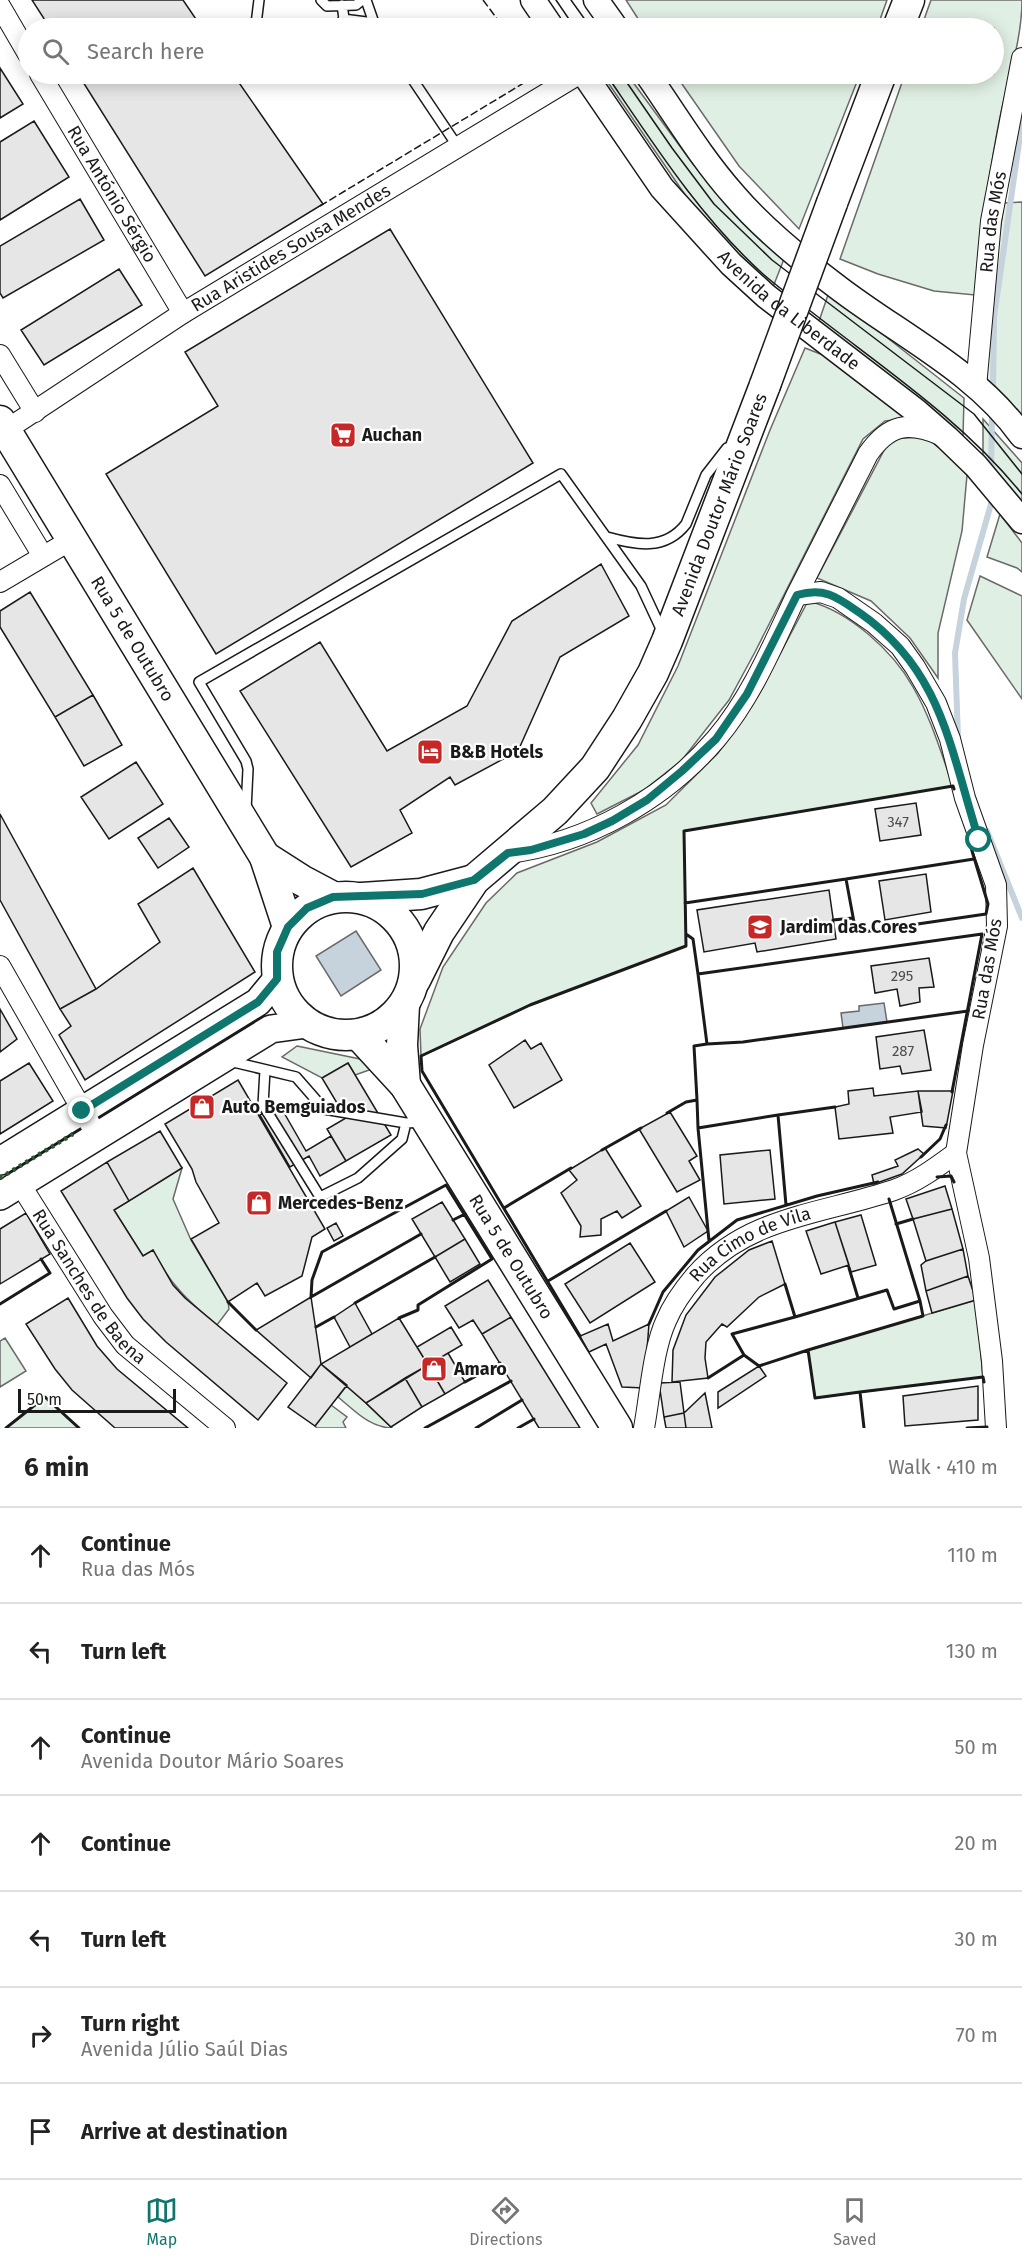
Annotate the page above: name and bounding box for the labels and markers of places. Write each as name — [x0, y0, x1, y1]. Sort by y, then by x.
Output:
supermarket icon: Auchan — [328, 420, 358, 450]
place label: Auchan — [361, 424, 422, 446]
hotel icon: B&B Hotels — [415, 737, 445, 767]
place label: B&B Hotels — [450, 741, 544, 763]
school or university icon: Jardim das Cores — [745, 912, 775, 942]
place label: Jardim das Cores — [779, 916, 917, 938]
shop icon: Auto Bemguiados — [187, 1092, 217, 1122]
place label: Auto Bemguiados — [221, 1096, 366, 1118]
shop icon: Mercedes-Benz — [244, 1188, 274, 1218]
place label: Mercedes-Benz — [278, 1192, 403, 1214]
shop icon: Amaro — [419, 1354, 449, 1384]
place label: Amaro — [453, 1358, 507, 1380]

